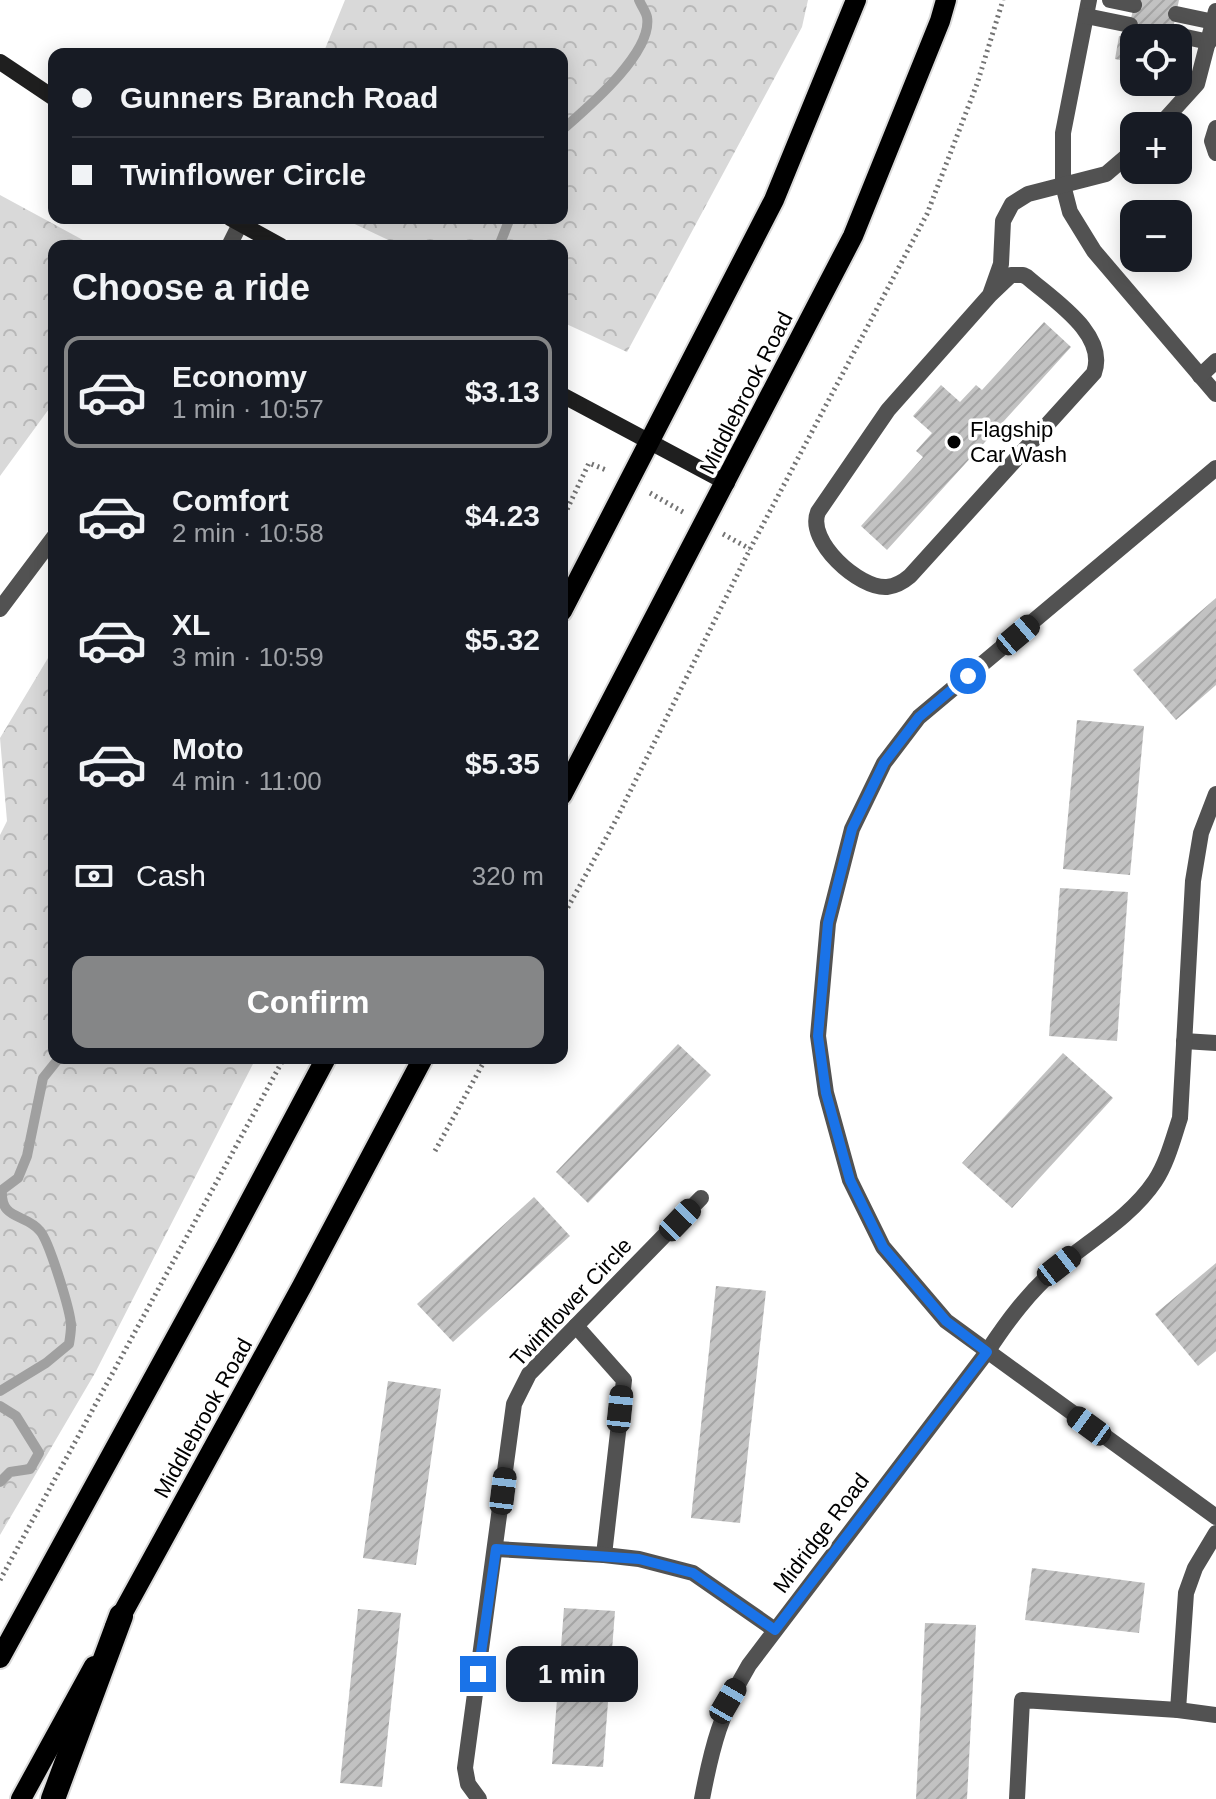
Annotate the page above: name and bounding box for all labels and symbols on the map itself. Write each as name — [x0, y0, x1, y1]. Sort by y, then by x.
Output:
street label: Middlebrook Road — [694, 308, 798, 478]
place label: Flagship Car Wash — [970, 417, 1067, 467]
marker: Flagship Car Wash — [945, 433, 963, 451]
car — [992, 610, 1044, 660]
route start — [950, 658, 986, 694]
car — [655, 1194, 705, 1246]
street label: Twinflower Circle — [505, 1233, 637, 1371]
car — [1033, 1242, 1085, 1290]
street label: Middlebrook Road — [149, 1334, 257, 1502]
car — [606, 1384, 634, 1434]
car — [1063, 1402, 1115, 1450]
car — [488, 1466, 518, 1516]
street label: Midridge Road — [768, 1468, 874, 1598]
callout: 1 min — [506, 1646, 638, 1702]
route end — [460, 1656, 496, 1692]
car — [706, 1674, 750, 1728]

